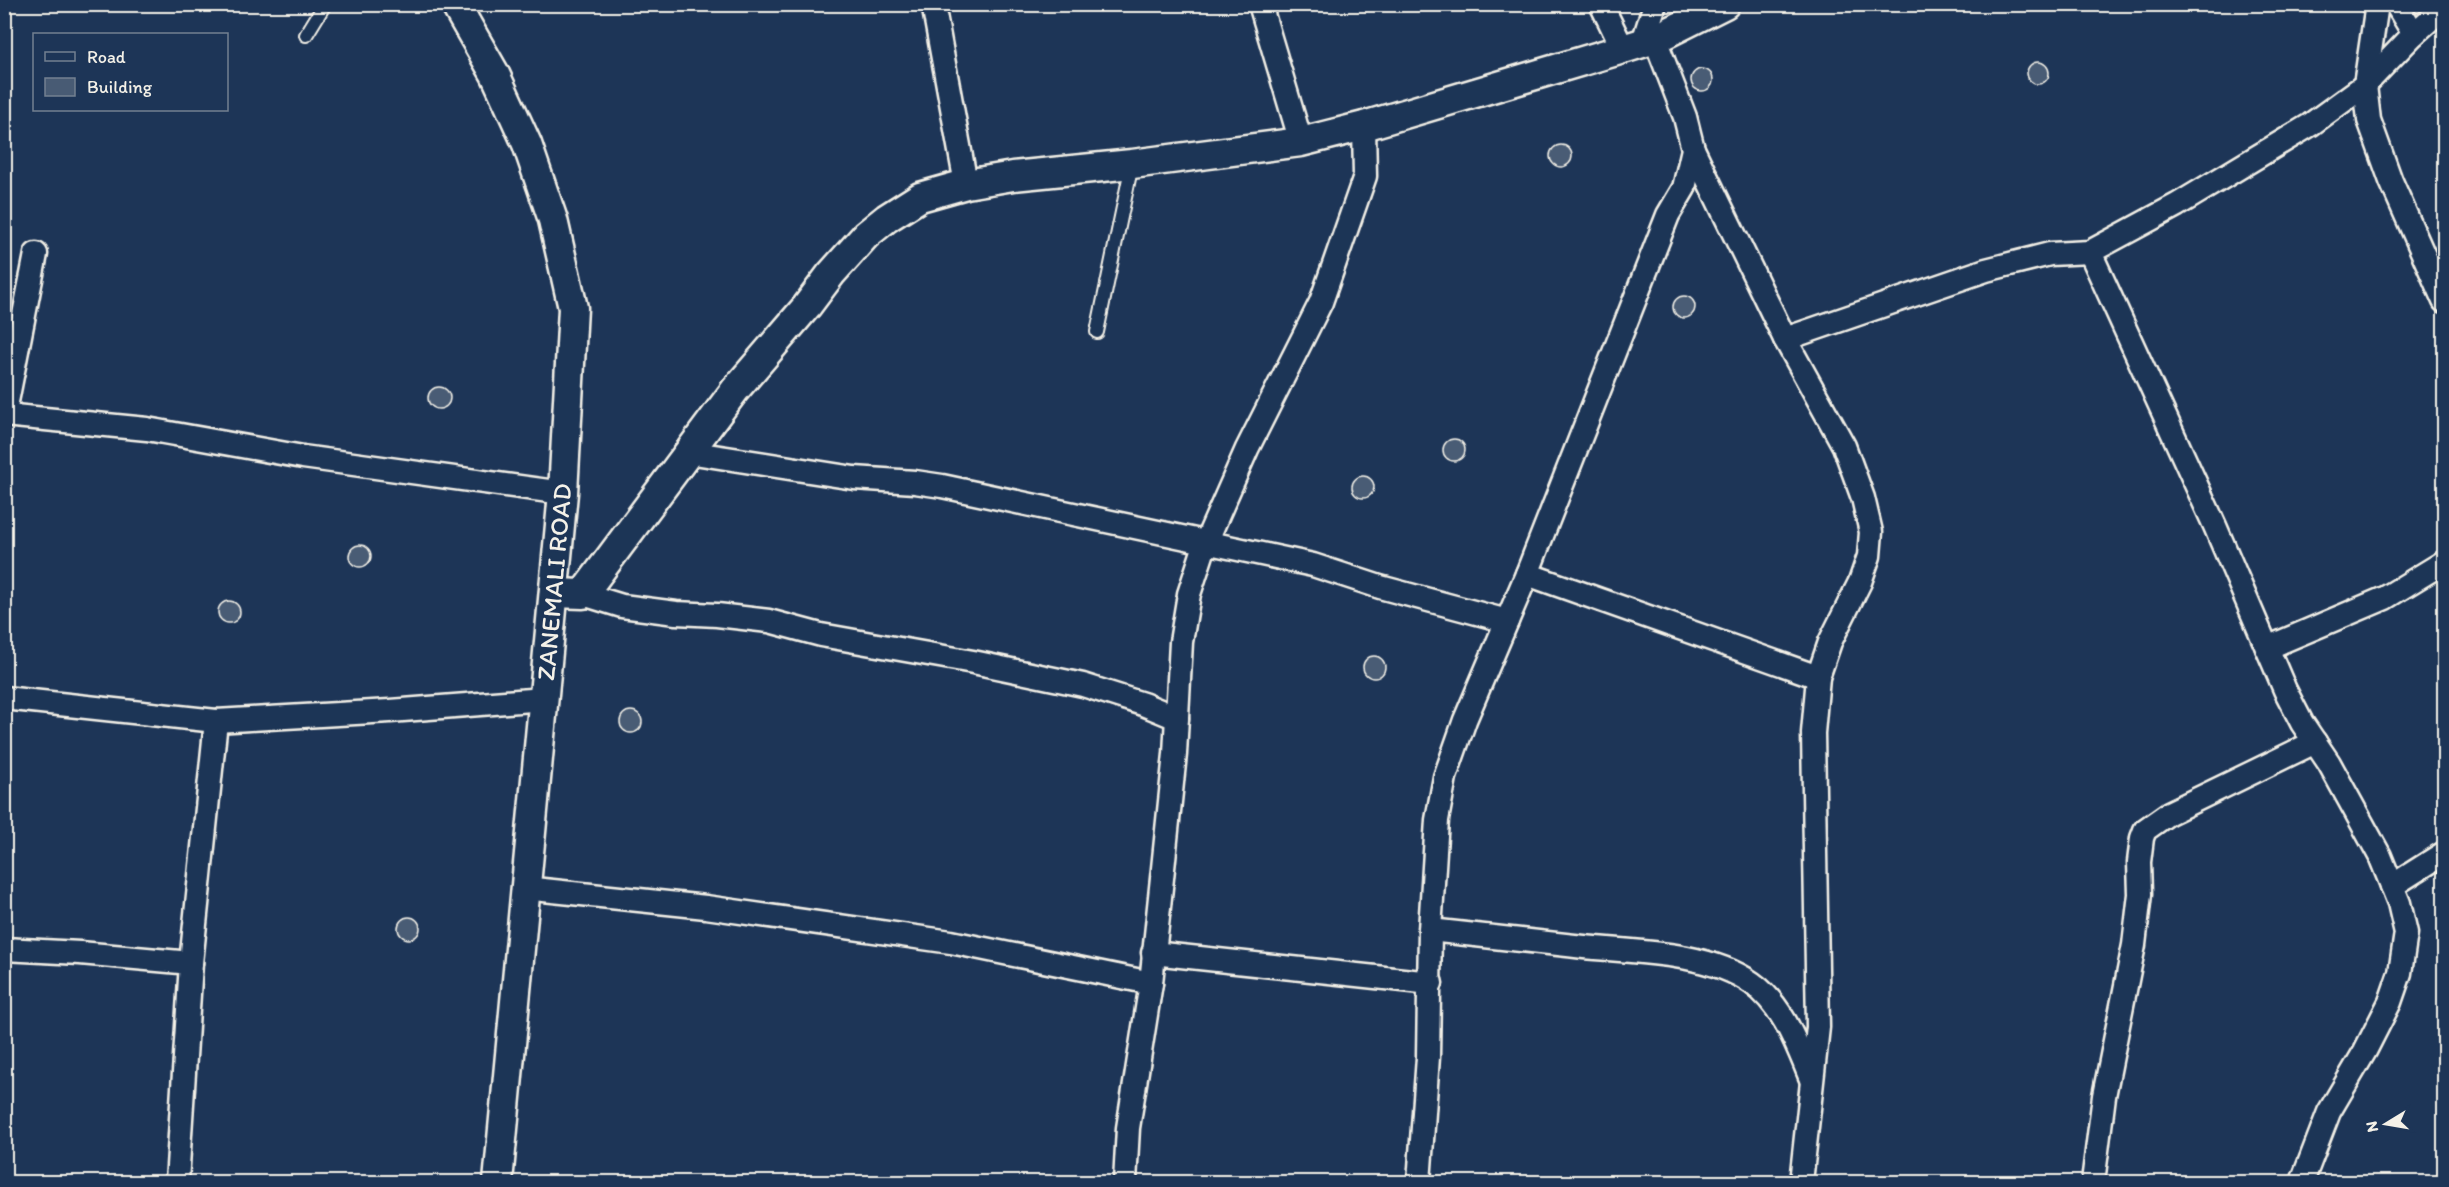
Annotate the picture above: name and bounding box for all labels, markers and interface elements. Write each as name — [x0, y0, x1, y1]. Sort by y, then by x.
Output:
legend — [33, 33, 228, 111]
text: Road — [87, 46, 126, 68]
text: Building — [87, 76, 153, 98]
street label: ZANEMALI ROAD — [529, 482, 579, 682]
north arrow — [2356, 1094, 2416, 1154]
text: N — [2361, 1120, 2382, 1134]

